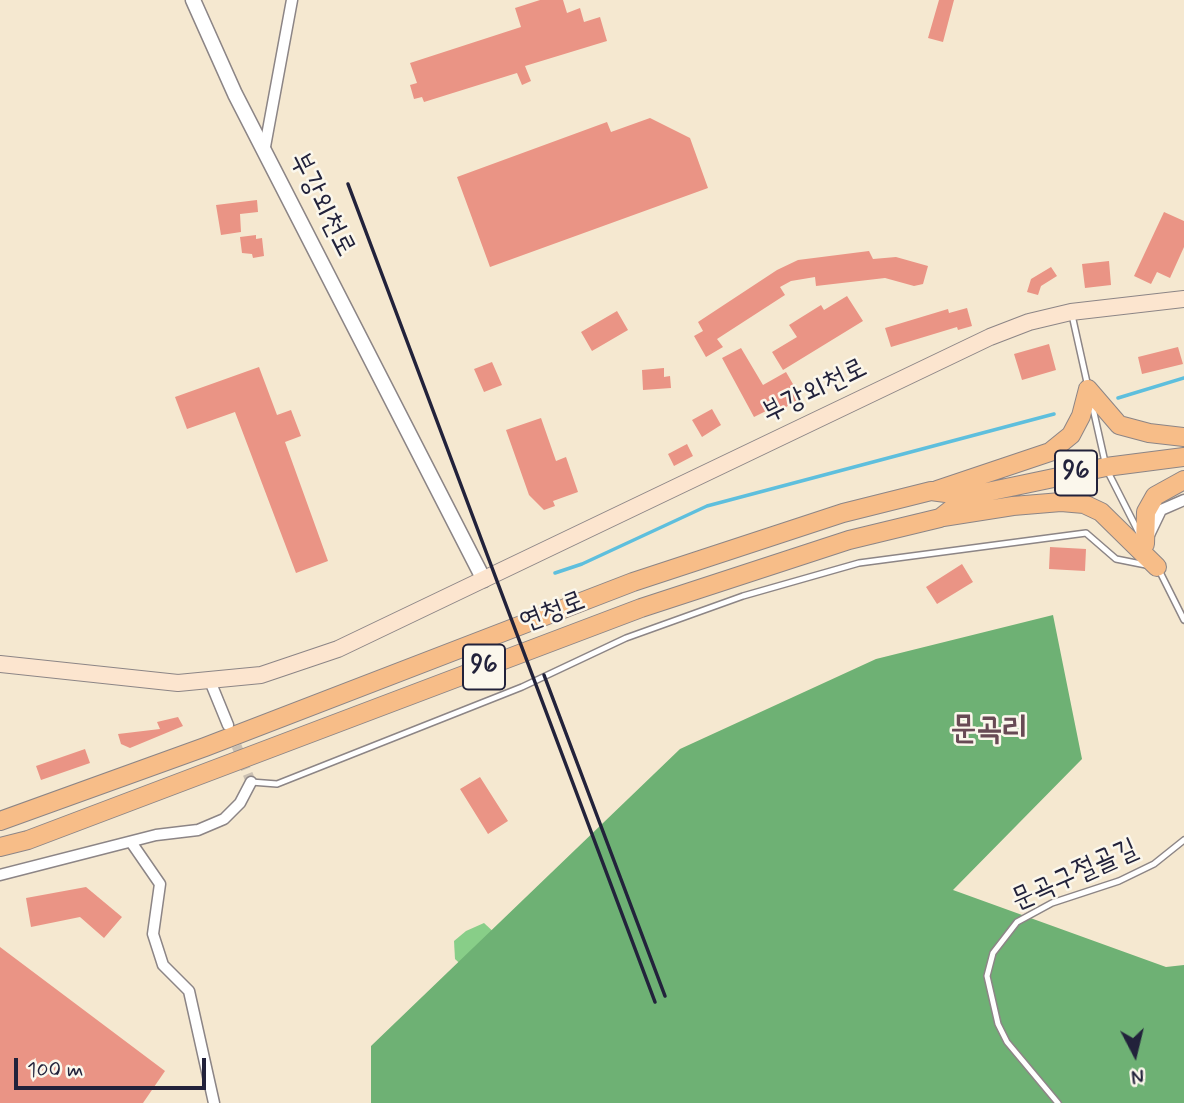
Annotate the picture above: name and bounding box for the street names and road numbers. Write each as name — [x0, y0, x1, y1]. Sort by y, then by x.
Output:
street label: 부강외천로 — [280, 147, 362, 263]
street label: 부강외천로 — [757, 352, 873, 432]
road number: 96 — [1055, 450, 1097, 495]
street label: 연청로 — [515, 585, 591, 641]
road number: 96 — [463, 645, 505, 690]
street label: 문곡구절골길 — [1006, 833, 1144, 919]

